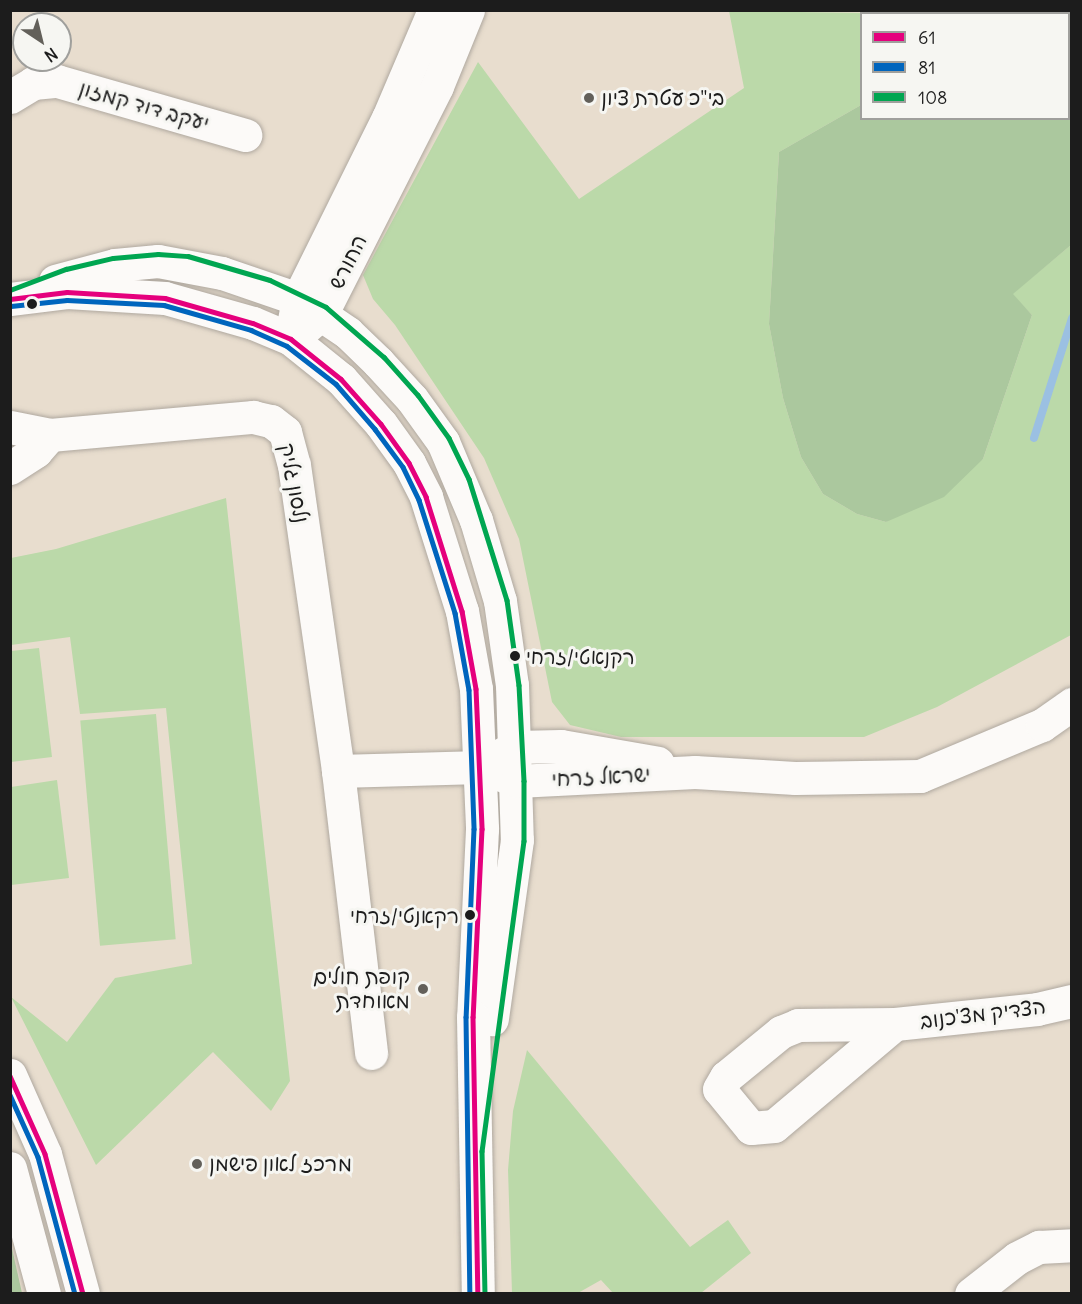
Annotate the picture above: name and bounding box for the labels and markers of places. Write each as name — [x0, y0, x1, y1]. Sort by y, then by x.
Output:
place label: בי"כ עטרת ציון — [601, 85, 724, 111]
marker: בי"כ עטרת ציון — [582, 91, 596, 105]
unlabelled marker — [26, 298, 38, 310]
place label: רקנאטי/זרחי — [526, 644, 635, 668]
marker: רקנאטי/זרחי — [509, 650, 521, 662]
place label: רקאנטי/זרחי — [350, 903, 459, 927]
marker: רקאנטי/זרחי — [464, 909, 476, 921]
place label: קופת חולים מאוחדת — [313, 964, 410, 1014]
marker: קופת חולים מאוחדת — [414, 980, 432, 998]
place label: מרכז לאון פישמן — [209, 1151, 352, 1177]
marker: מרכז לאון פישמן — [190, 1157, 204, 1171]

